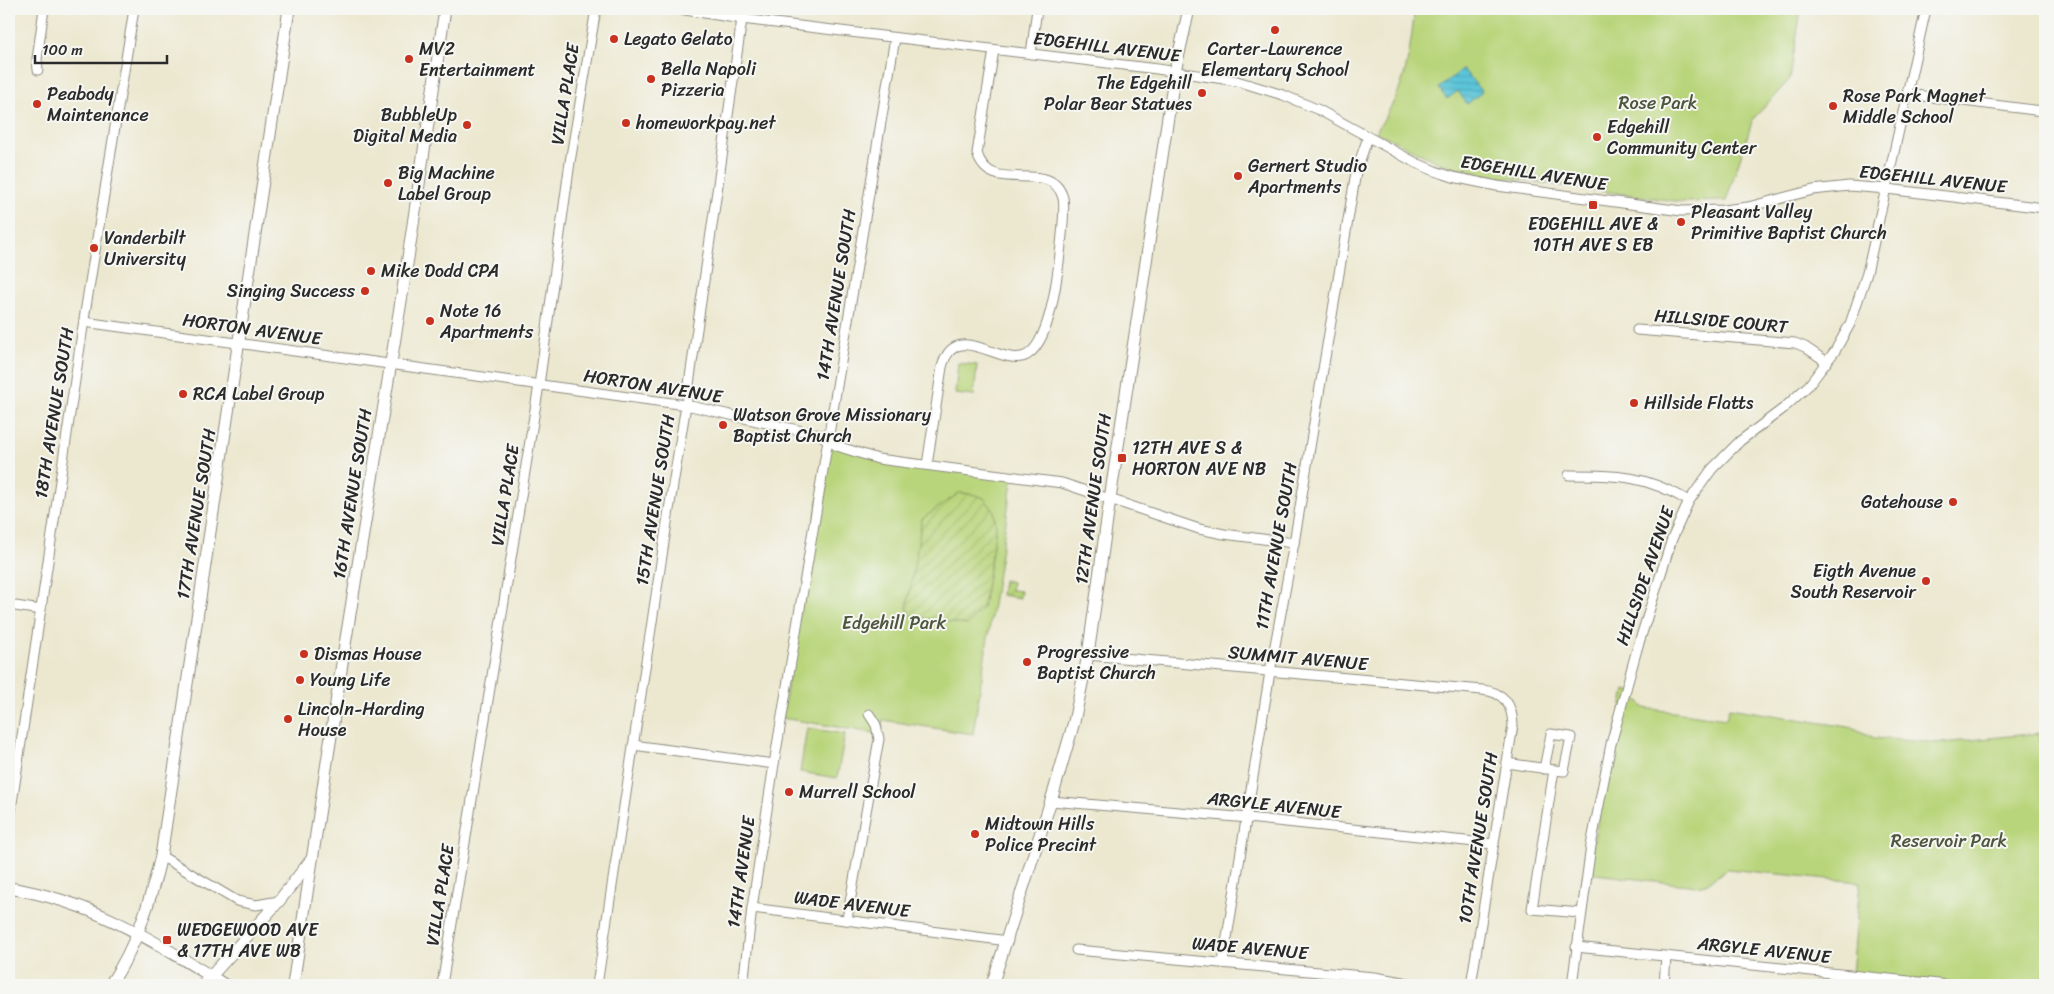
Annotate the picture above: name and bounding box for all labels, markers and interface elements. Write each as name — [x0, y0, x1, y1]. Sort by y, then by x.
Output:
street label: EDGEHILL AVENUE — [1032, 22, 1183, 72]
place label: Legato Gelato — [624, 23, 733, 55]
marker: Carter-Lawrence Elementary School — [1269, 24, 1281, 36]
scale bar — [35, 32, 168, 64]
place label: MV2 Entertainment — [419, 33, 536, 86]
marker: Legato Gelato — [608, 33, 620, 45]
place label: Carter-Lawrence Elementary School — [1201, 33, 1350, 86]
text: 100 m — [42, 37, 83, 63]
street label: VILLA PLACE — [541, 40, 589, 147]
marker: MV2 Entertainment — [403, 53, 415, 65]
place label: Bella Napoli Pizzeria — [661, 53, 757, 106]
place label: The Edgehill Polar Bear Statues — [1044, 67, 1193, 120]
marker: Bella Napoli Pizzeria — [645, 73, 657, 85]
place label: Peabody Maintenance — [47, 78, 149, 131]
place label: Rose Park Magnet Middle School — [1843, 80, 1986, 133]
marker: The Edgehill Polar Bear Statues — [1196, 87, 1208, 99]
park label: Rose Park — [1619, 87, 1697, 119]
marker: Peabody Maintenance — [31, 98, 43, 110]
place label: BubbleUp Digital Media — [353, 99, 457, 152]
marker: Rose Park Magnet Middle School — [1827, 100, 1839, 112]
place label: homeworkpay.net — [635, 107, 776, 139]
place label: Edgehill Community Center — [1607, 111, 1758, 164]
marker: homeworkpay.net — [620, 117, 632, 129]
marker: BubbleUp Digital Media — [461, 119, 473, 131]
marker: Edgehill Community Center — [1591, 131, 1603, 143]
street label: EDGEHILL AVENUE — [1458, 146, 1611, 201]
place label: Gernert Studio Apartments — [1247, 150, 1367, 203]
street label: EDGEHILL AVENUE — [1858, 155, 2009, 203]
place label: Big Machine Label Group — [398, 157, 495, 210]
marker: Gernert Studio Apartments — [1232, 170, 1244, 182]
marker: Big Machine Label Group — [382, 177, 394, 189]
place label: Pleasant Valley Primitive Baptist Church — [1691, 196, 1887, 249]
marker: EDGEHILL AVE & 10TH AVE S EB — [1587, 199, 1599, 211]
street label: 14TH AVENUE SOUTH — [807, 207, 865, 383]
place label: EDGEHILL AVE & 10TH AVE S EB — [1528, 208, 1658, 261]
marker: Pleasant Valley Primitive Baptist Church — [1675, 216, 1687, 228]
place label: Vanderbilt University — [104, 222, 187, 275]
marker: Vanderbilt University — [88, 242, 100, 254]
place label: Mike Dodd CPA — [381, 255, 499, 287]
marker: Mike Dodd CPA — [365, 265, 377, 277]
place label: Singing Success — [227, 275, 356, 307]
marker: Singing Success — [359, 285, 371, 297]
place label: Note 16 Apartments — [439, 295, 534, 348]
street label: HILLSIDE COURT — [1653, 299, 1790, 343]
street label: HORTON AVENUE — [181, 303, 324, 355]
marker: Note 16 Apartments — [424, 315, 436, 327]
street label: 18TH AVENUE SOUTH — [25, 325, 83, 501]
street label: HORTON AVENUE — [581, 359, 726, 413]
place label: RCA Label Group — [193, 378, 325, 410]
place label: Hillside Flatts — [1644, 387, 1754, 419]
marker: RCA Label Group — [177, 388, 189, 400]
marker: Hillside Flatts — [1628, 397, 1640, 409]
place label: Watson Grove Missionary Baptist Church — [733, 399, 932, 452]
street label: 16TH AVENUE SOUTH — [323, 406, 381, 582]
street label: 12TH AVENUE SOUTH — [1065, 411, 1121, 587]
street label: 15TH AVENUE SOUTH — [626, 412, 684, 588]
marker: Watson Grove Missionary Baptist Church — [717, 419, 729, 431]
street label: 17TH AVENUE SOUTH — [167, 426, 225, 602]
place label: 12TH AVE S & HORTON AVE NB — [1132, 432, 1266, 485]
street label: VILLA PLACE — [481, 441, 529, 548]
marker: 12TH AVE S & HORTON AVE NB — [1116, 452, 1128, 464]
street label: 11TH AVENUE SOUTH — [1245, 459, 1307, 632]
place label: Gatehouse — [1861, 486, 1943, 518]
marker: Gatehouse — [1947, 496, 1959, 508]
street label: HILLSIDE AVENUE — [1606, 501, 1684, 650]
place label: Eigth Avenue South Reservoir — [1790, 555, 1918, 608]
marker: Eigth Avenue South Reservoir — [1920, 575, 1932, 587]
park label: Edgehill Park — [842, 607, 946, 639]
place label: Progressive Baptist Church — [1037, 636, 1156, 689]
street label: SUMMIT AVENUE — [1227, 636, 1370, 680]
place label: Dismas House — [314, 638, 422, 670]
marker: Dismas House — [298, 648, 310, 660]
marker: Progressive Baptist Church — [1021, 656, 1033, 668]
place label: Young Life — [310, 664, 391, 696]
marker: Young Life — [294, 674, 306, 686]
place label: Lincoln-Harding House — [298, 693, 425, 746]
marker: Lincoln-Harding House — [282, 713, 294, 725]
street label: 10TH AVENUE SOUTH — [1449, 750, 1507, 926]
place label: Murrell School — [799, 776, 916, 808]
street label: ARGYLE AVENUE — [1205, 782, 1343, 828]
marker: Murrell School — [783, 786, 795, 798]
place label: Midtown Hills Police Precint — [985, 808, 1097, 861]
street label: 14TH AVENUE — [717, 813, 765, 930]
park label: Reservoir Park — [1891, 825, 2007, 857]
marker: Midtown Hills Police Precint — [969, 828, 981, 840]
street label: VILLA PLACE — [416, 841, 464, 948]
street label: WADE AVENUE — [792, 881, 913, 927]
place label: WEDGEWOOD AVE & 17TH AVE WB — [177, 914, 319, 967]
street label: WADE AVENUE — [1191, 927, 1310, 969]
street label: ARGYLE AVENUE — [1695, 927, 1833, 973]
marker: WEDGEWOOD AVE & 17TH AVE WB — [161, 934, 173, 946]

